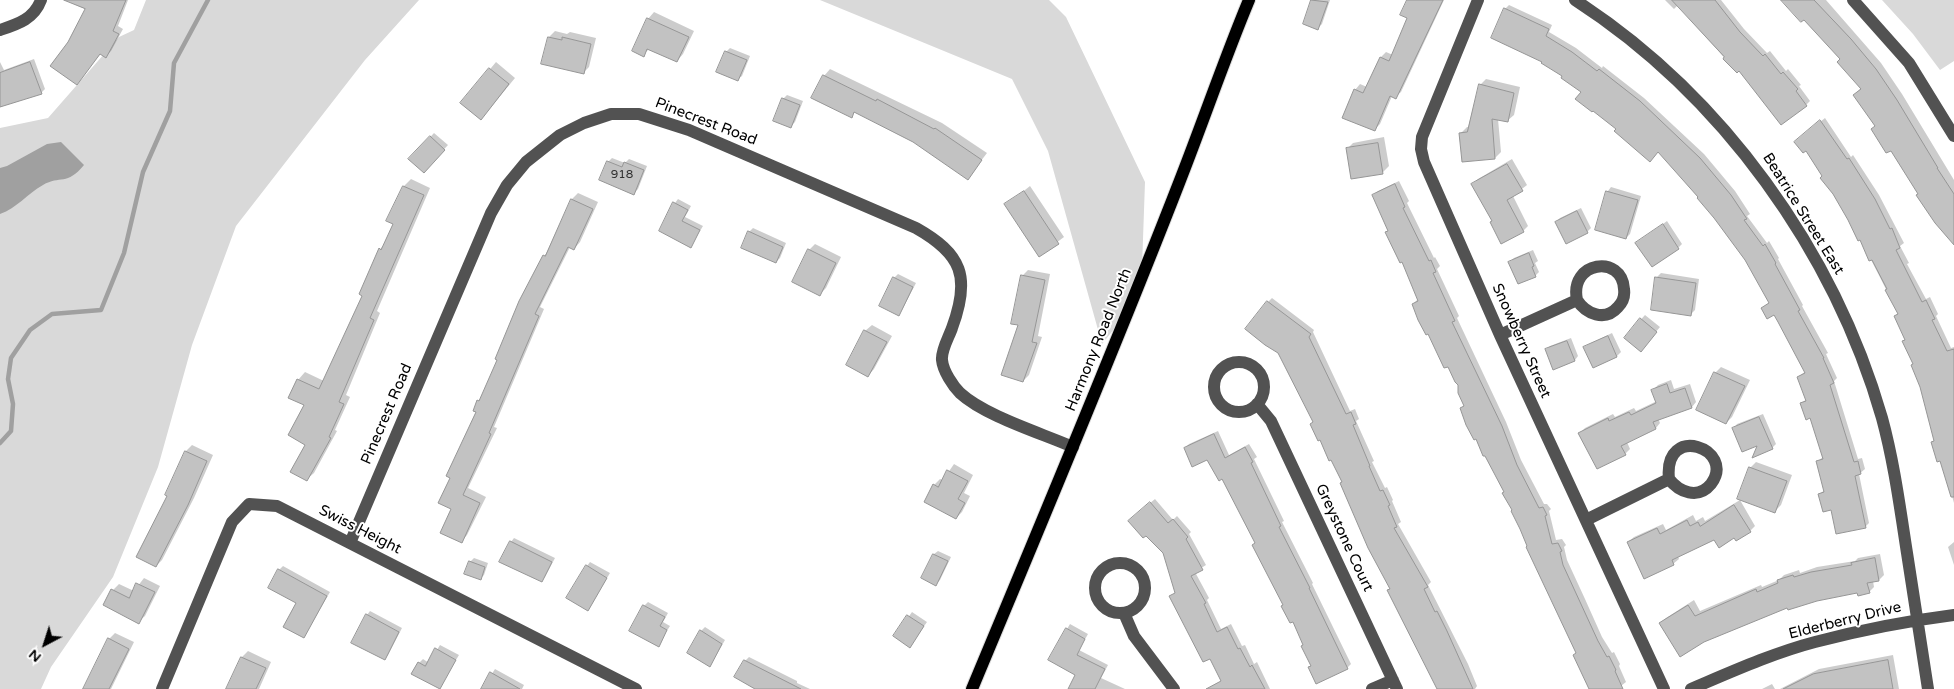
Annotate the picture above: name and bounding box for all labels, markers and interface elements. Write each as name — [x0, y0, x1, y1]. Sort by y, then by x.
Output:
street label: Pinecrest Road — [652, 94, 760, 150]
street label: Beatrice Street East — [1758, 150, 1848, 278]
house number: 918 — [611, 168, 633, 182]
street label: Harmony Road North — [1062, 266, 1136, 414]
street label: Snowberry Street — [1488, 281, 1554, 401]
street label: Pinecrest Road — [358, 361, 416, 467]
street label: Greystone Court — [1311, 481, 1377, 595]
street label: Swiss Height — [316, 502, 404, 558]
street label: Elderberry Drive — [1787, 598, 1903, 644]
north arrow — [20, 619, 70, 669]
text: N — [25, 646, 45, 666]

